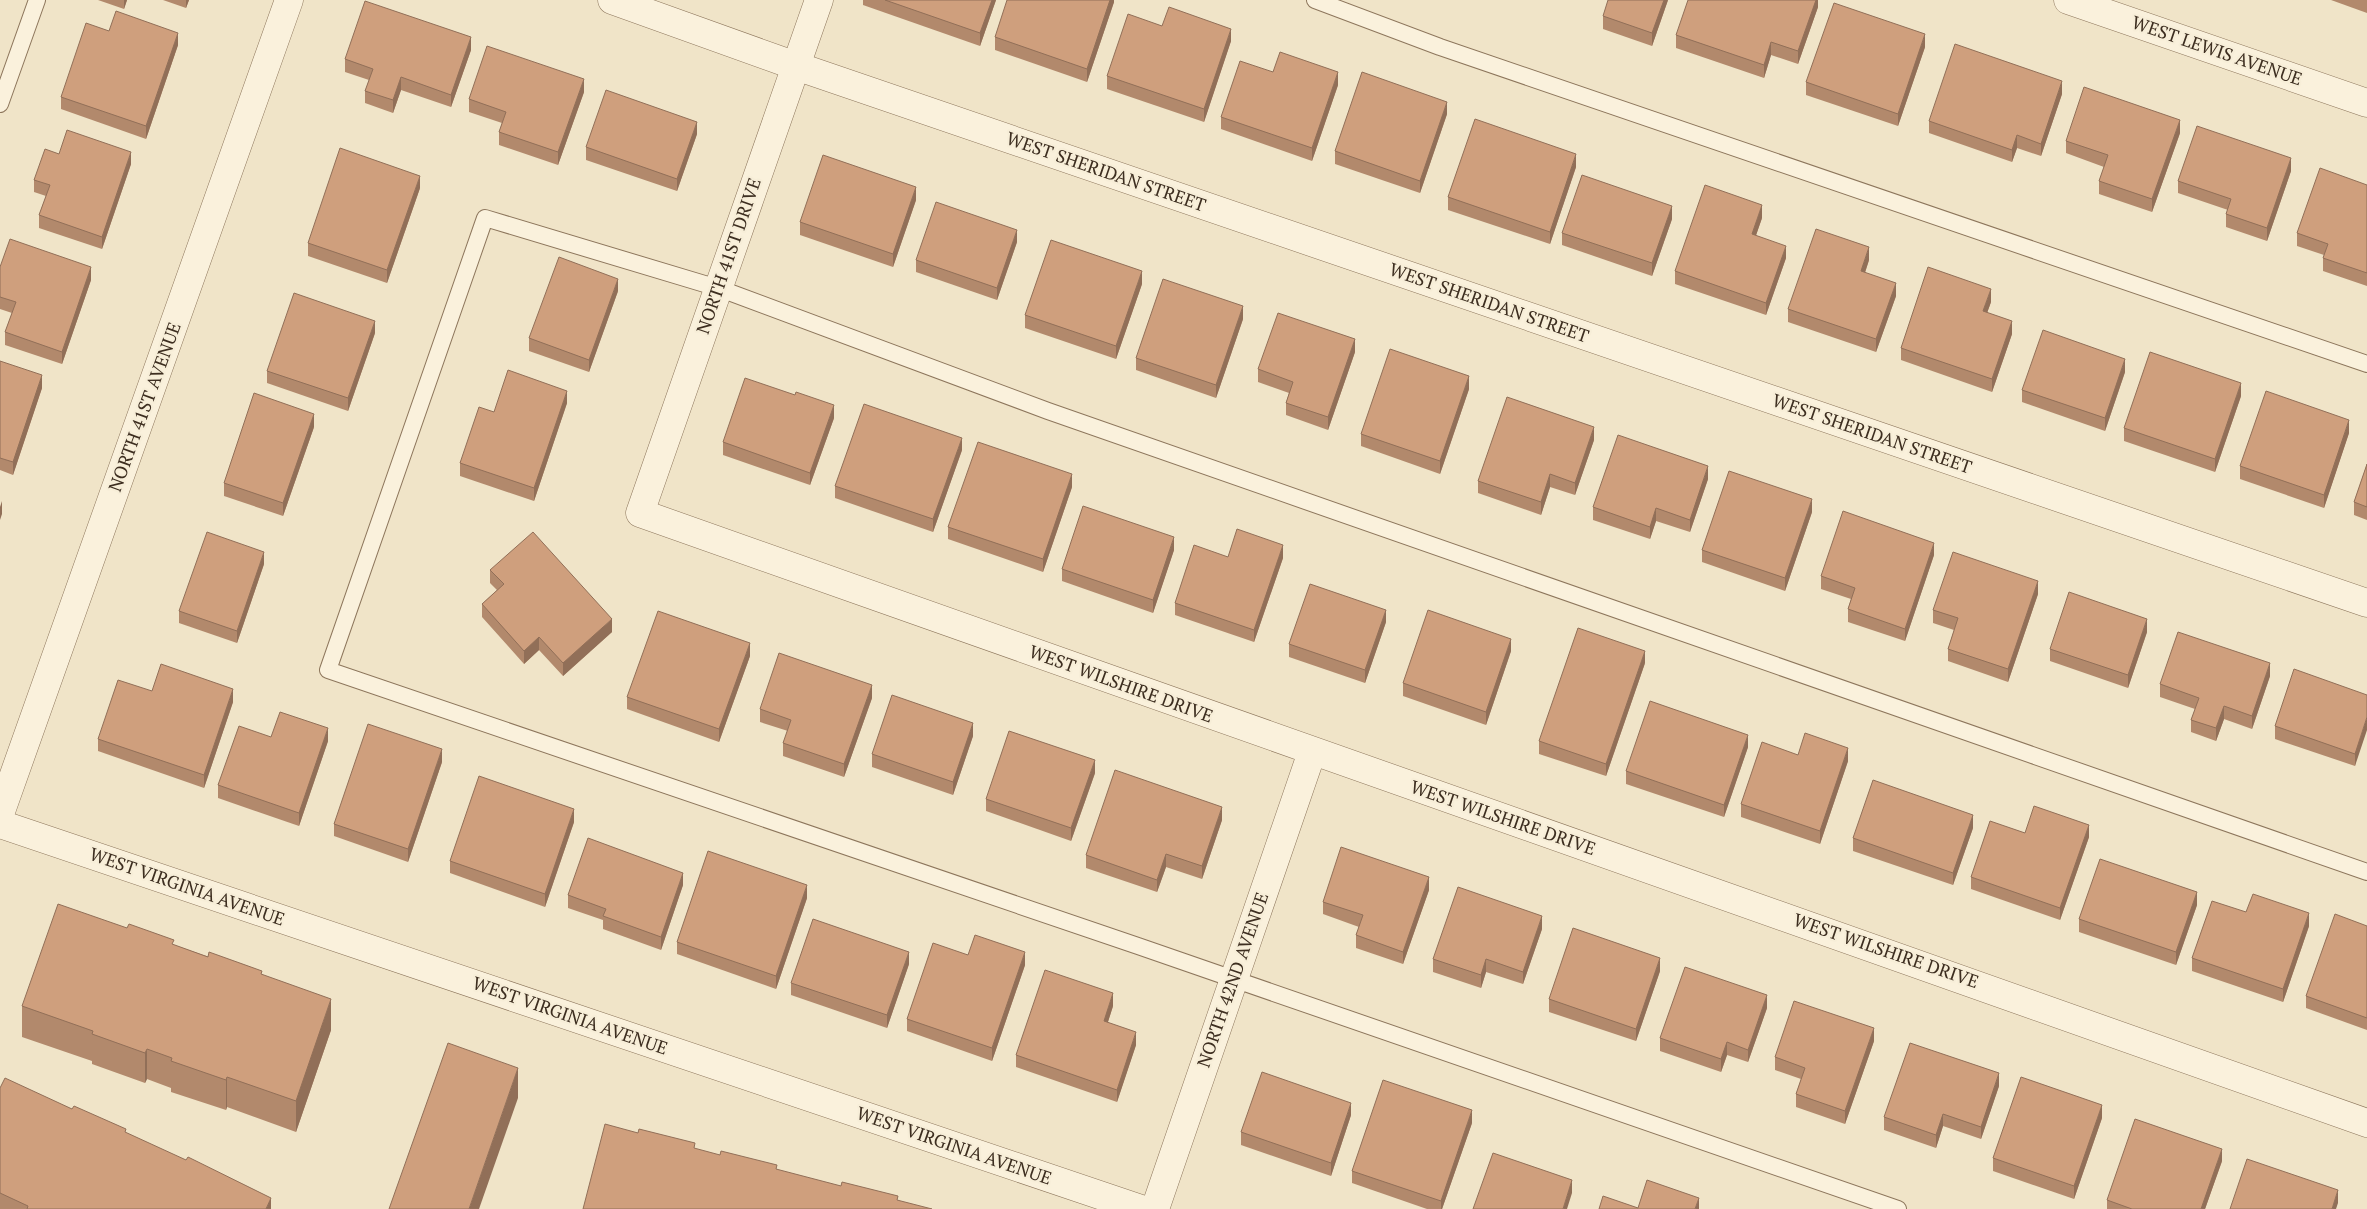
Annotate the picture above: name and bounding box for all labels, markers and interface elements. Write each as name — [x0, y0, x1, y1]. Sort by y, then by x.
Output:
street label: WEST LEWIS AVENUE — [2129, 10, 2306, 90]
street label: WEST SHERIDAN STREET — [1003, 126, 1209, 216]
street label: NORTH 41ST DRIVE — [690, 175, 766, 337]
street label: WEST SHERIDAN STREET — [1386, 257, 1592, 347]
street label: NORTH 41ST AVENUE — [102, 319, 186, 495]
street label: WEST SHERIDAN STREET — [1769, 388, 1975, 478]
street label: WEST WILSHIRE DRIVE — [1026, 639, 1217, 728]
street label: WEST WILSHIRE DRIVE — [1408, 774, 1599, 860]
street label: WEST VIRGINIA AVENUE — [87, 841, 288, 931]
street label: NORTH 42ND AVENUE — [1191, 889, 1273, 1070]
street label: WEST WILSHIRE DRIVE — [1791, 907, 1982, 993]
street label: WEST VIRGINIA AVENUE — [470, 970, 671, 1060]
street label: WEST VIRGINIA AVENUE — [854, 1100, 1055, 1190]

